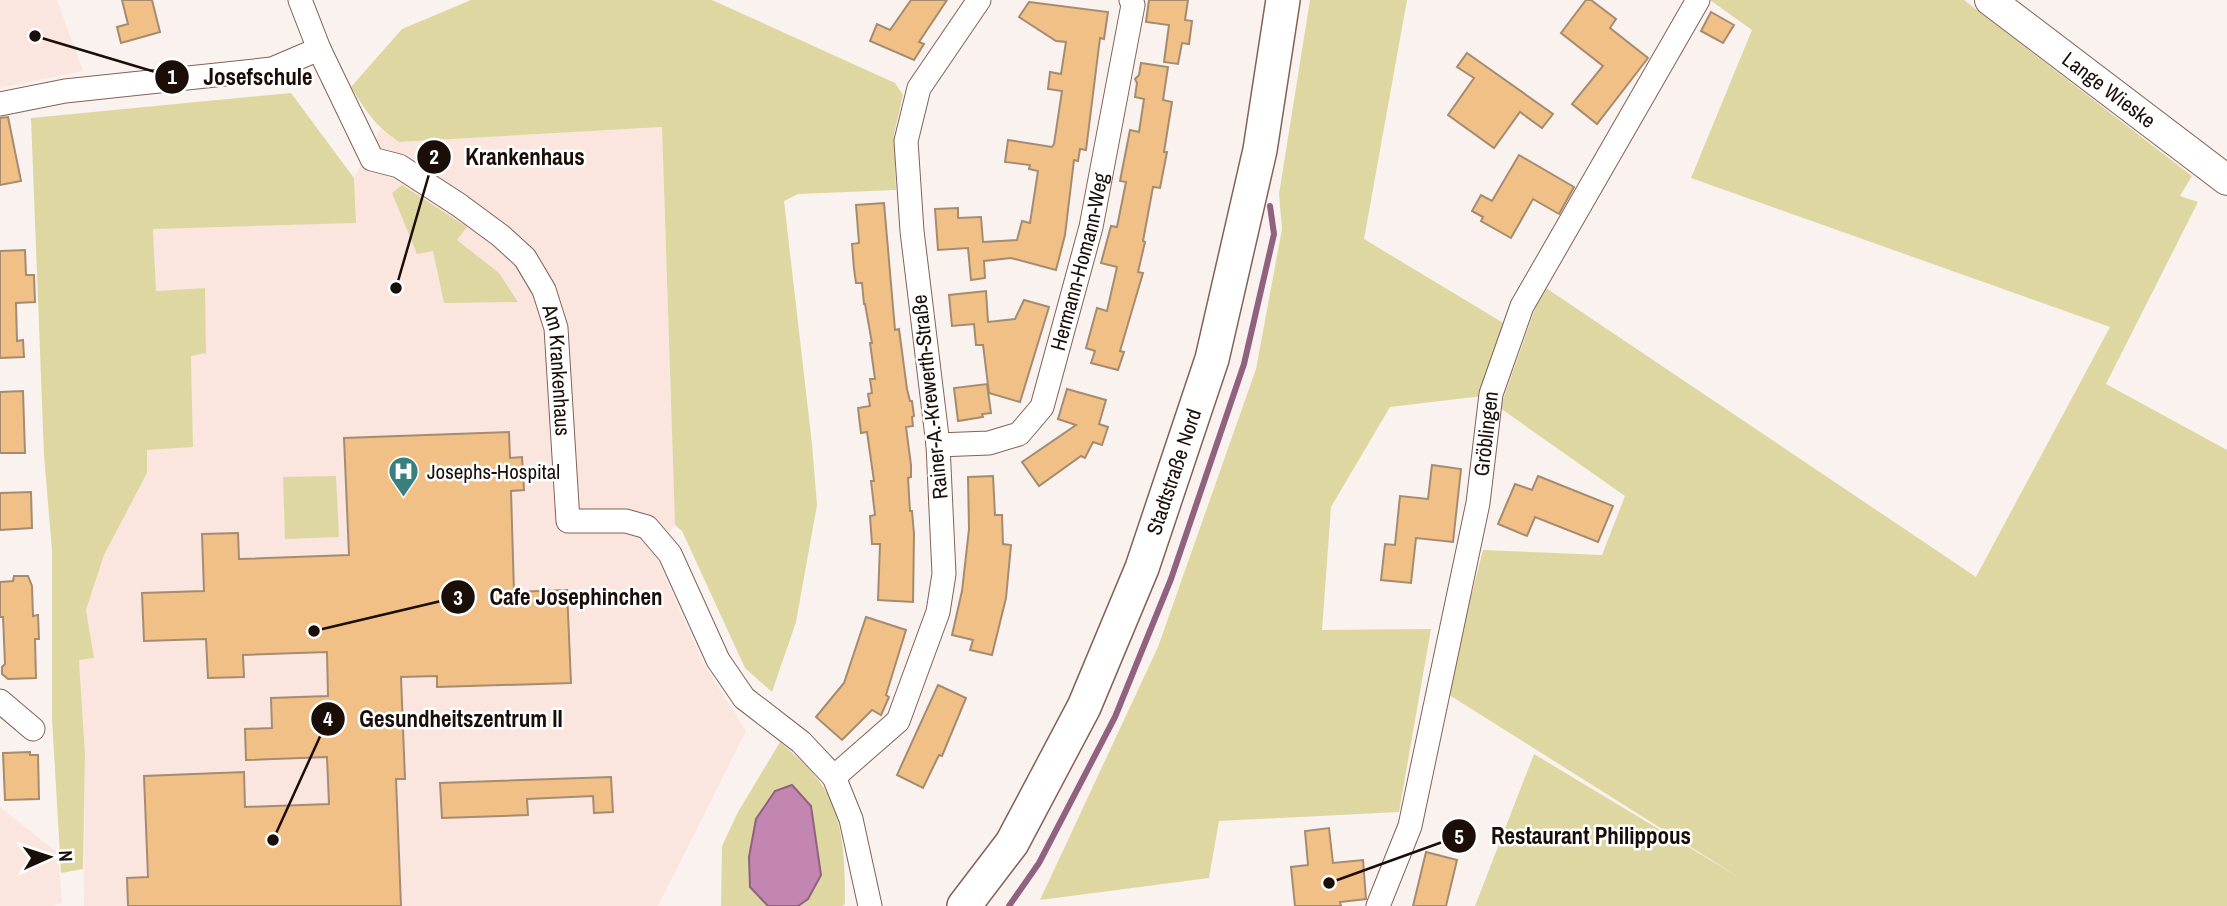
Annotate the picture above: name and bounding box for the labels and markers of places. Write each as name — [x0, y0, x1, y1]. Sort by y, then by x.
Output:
callout: Josefschule — [155, 55, 327, 99]
callout: Krankenhaus — [417, 135, 599, 179]
hospital icon: Josephs-Hospital — [387, 455, 421, 499]
place label: Josephs-Hospital — [427, 457, 560, 486]
callout: Cafe Josephinchen — [440, 575, 676, 619]
callout: Gesundheitszentrum II — [310, 697, 577, 741]
callout: Restaurant Philippous — [1441, 814, 1705, 858]

